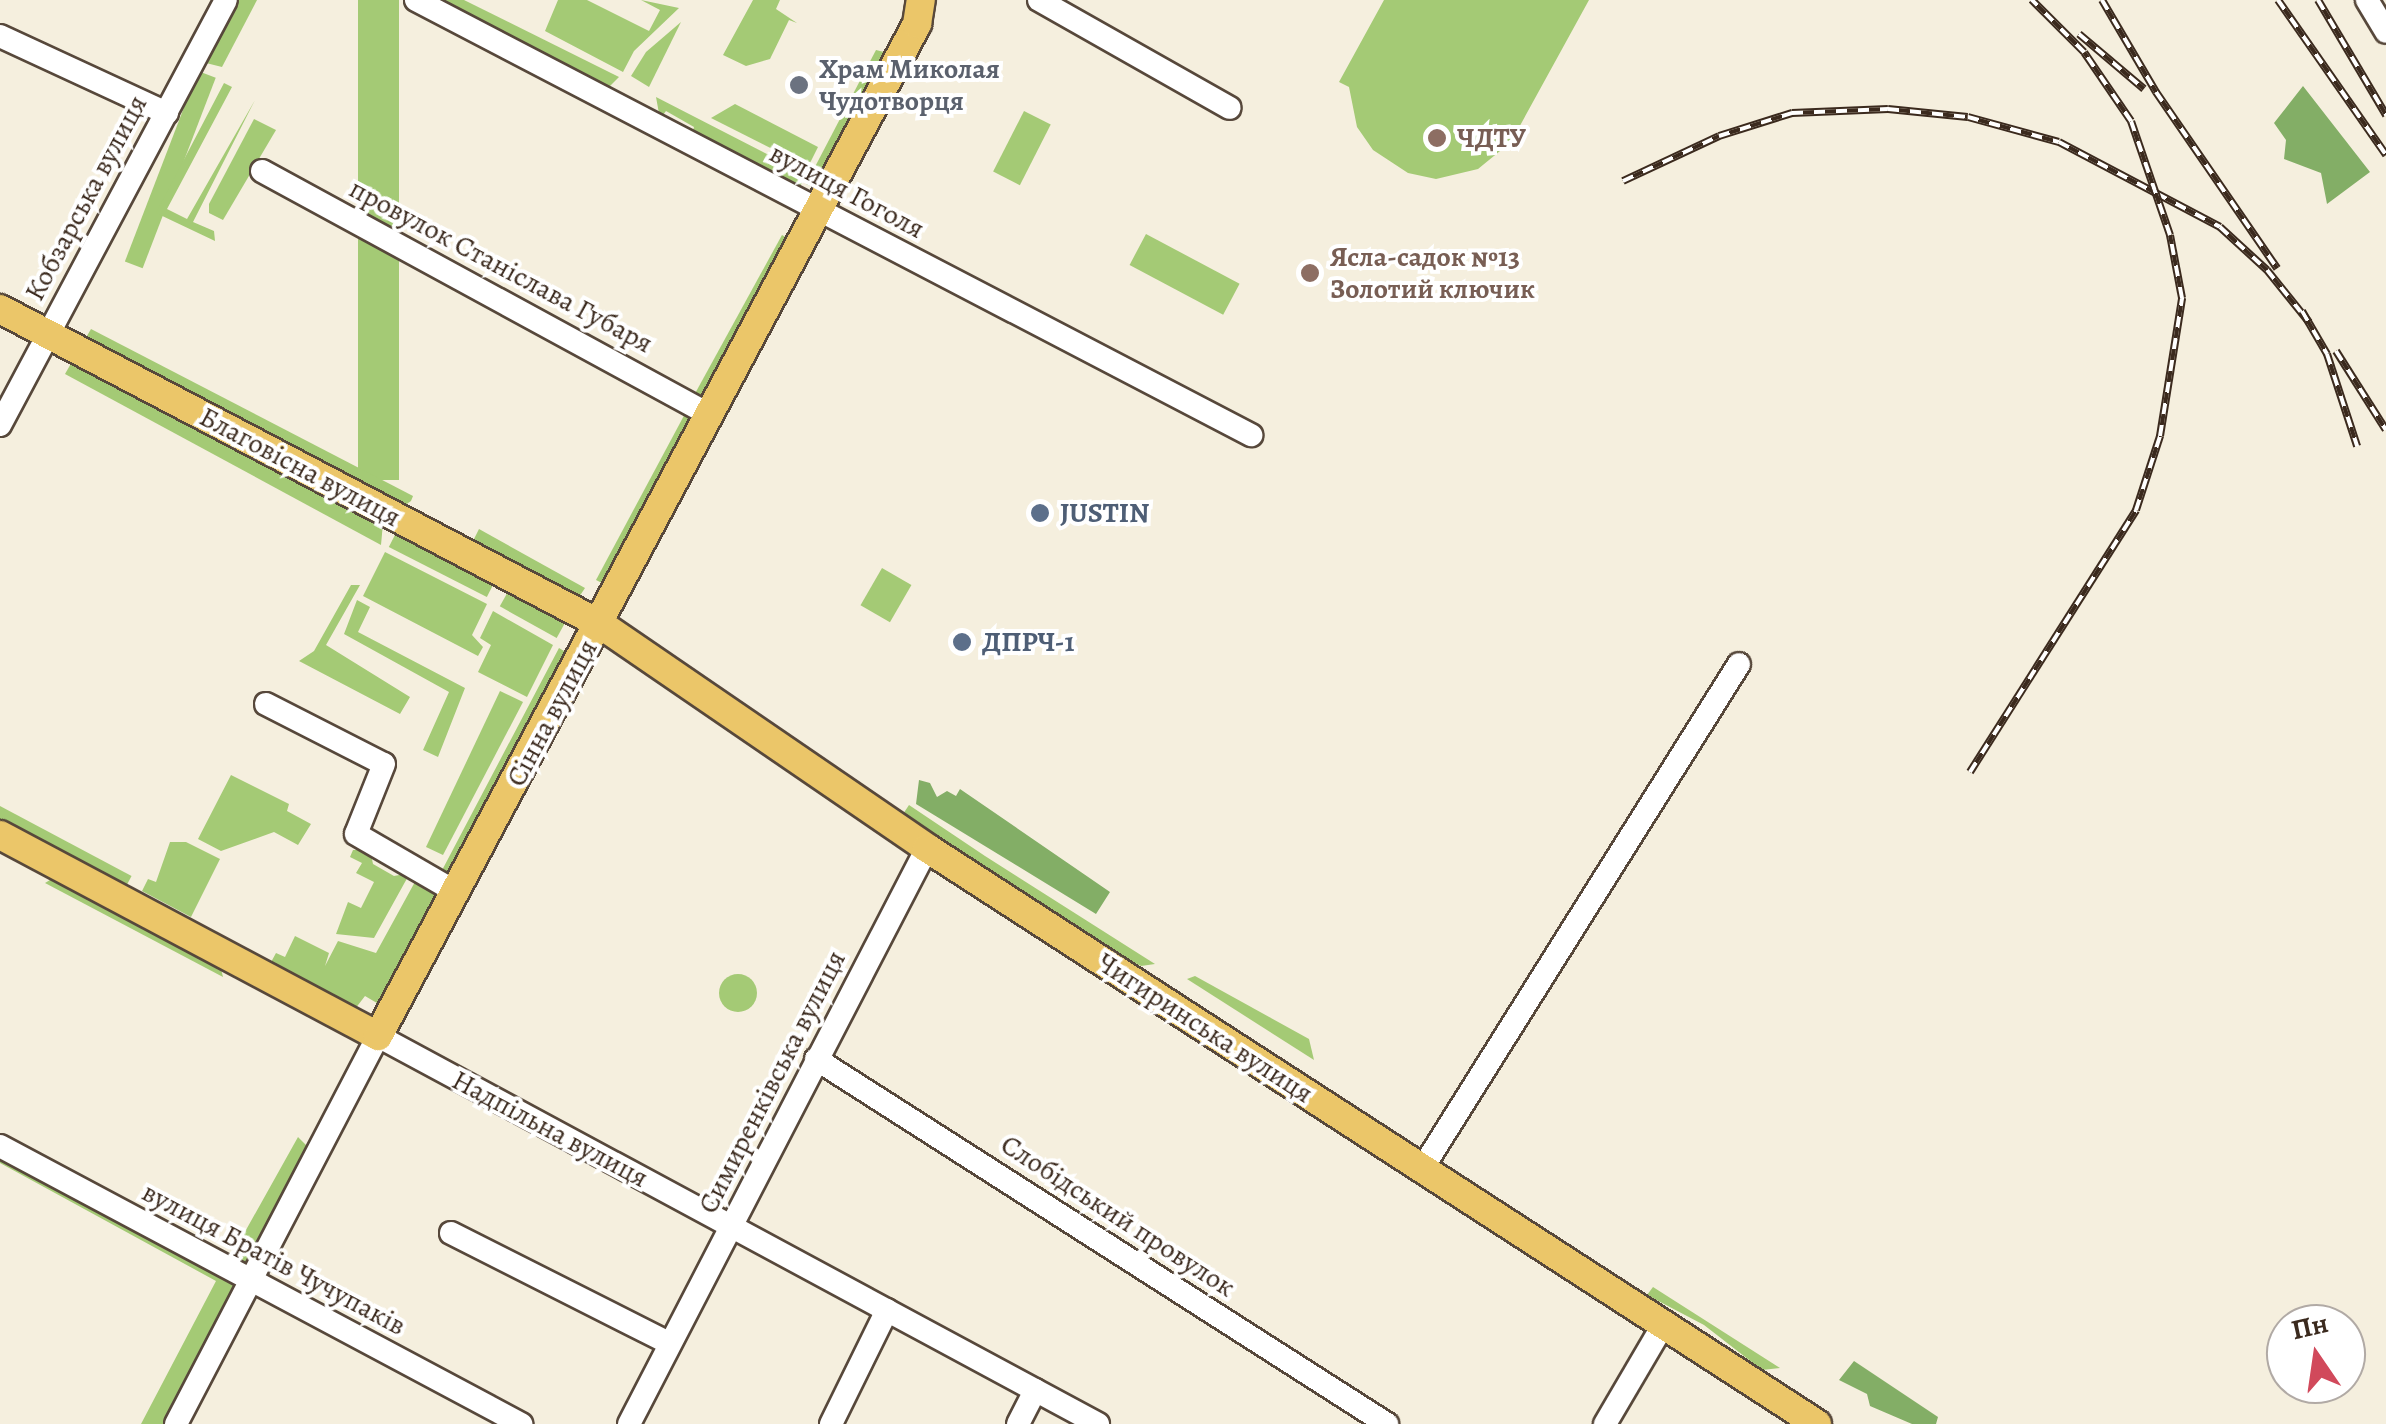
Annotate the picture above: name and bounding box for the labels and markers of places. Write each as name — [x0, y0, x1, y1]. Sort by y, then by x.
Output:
place label: Храм Миколая Чудотворця — [819, 52, 1000, 118]
marker: Храм Миколая Чудотворця — [788, 74, 810, 96]
place label: ЧДТУ — [1457, 121, 1526, 155]
marker: ЧДТУ — [1426, 127, 1448, 149]
place label: Ясла-садок №13 Золотий ключик — [1330, 240, 1535, 306]
marker: Ясла-садок №13 Золотий ключик — [1299, 262, 1321, 284]
place label: JUSTIN — [1060, 496, 1149, 530]
marker: JUSTIN — [1029, 502, 1051, 524]
place label: ДПРЧ-1 — [982, 625, 1075, 659]
marker: ДПРЧ-1 — [951, 631, 973, 653]

